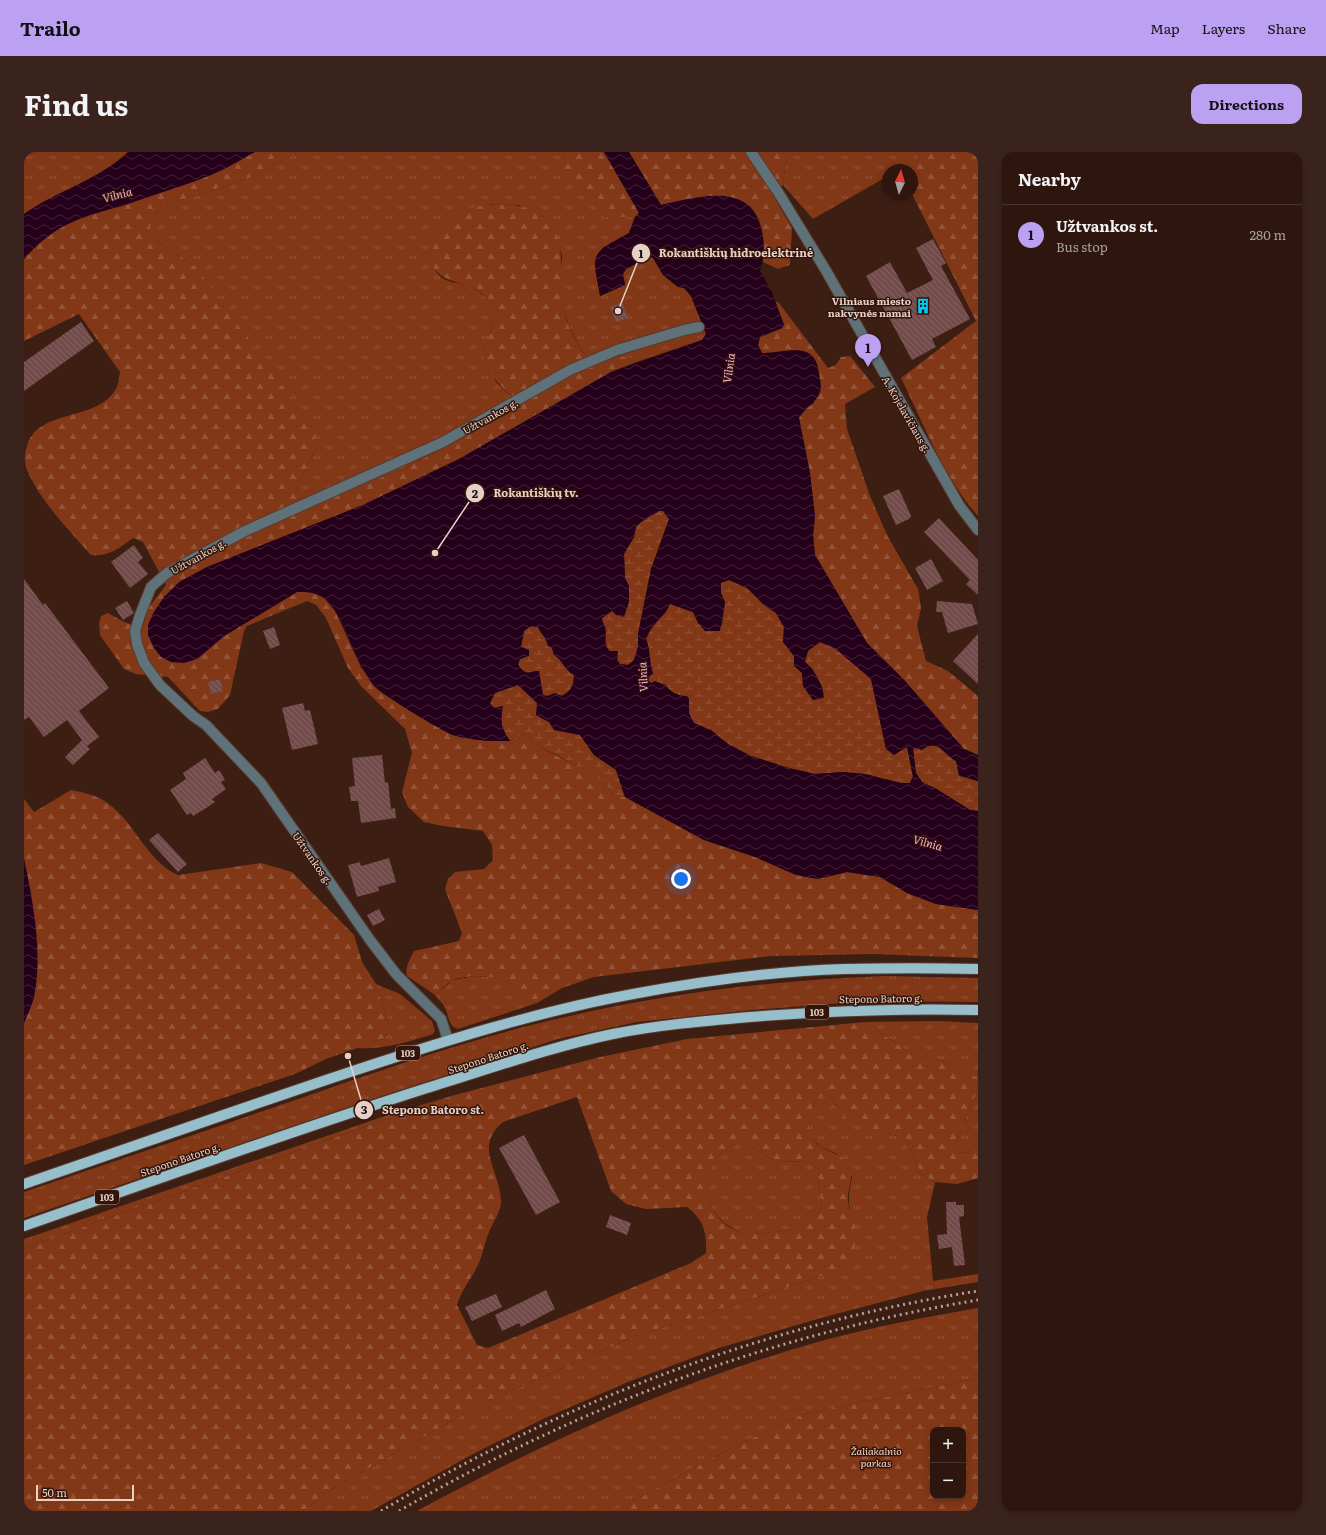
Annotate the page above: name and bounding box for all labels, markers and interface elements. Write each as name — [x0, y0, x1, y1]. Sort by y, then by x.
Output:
text: Trailo — [20, 14, 81, 42]
text: Map — [1150, 18, 1180, 38]
text: Layers — [1202, 18, 1245, 38]
text: Share — [1267, 18, 1306, 38]
text: Find us — [24, 83, 128, 125]
button: Directions — [1191, 84, 1302, 124]
north arrow — [882, 164, 918, 200]
text: Nearby — [1018, 166, 1081, 191]
water label: Vilnia — [101, 182, 134, 205]
text: Užtvankos st. — [1056, 214, 1158, 237]
text: 1 — [1028, 225, 1034, 244]
text: 280 m — [1250, 225, 1286, 244]
text: Bus stop — [1056, 237, 1108, 256]
callout: Rokantiškių hidroelektrinė — [631, 242, 821, 265]
text: 1 — [639, 244, 644, 262]
text: Rokantiškių hidroelektrinė — [659, 244, 813, 260]
place label: Vilniaus miesto nakvynės namai — [828, 293, 911, 320]
building icon: Vilniaus miesto nakvynės namai — [914, 297, 932, 315]
pin: 1 — [855, 334, 881, 367]
water label: Vilnia — [718, 351, 738, 384]
street label: A. Kojelavičiaus g. — [879, 373, 935, 455]
street label: Užtvankos g. — [460, 395, 520, 437]
callout: Rokantiškių tv. — [465, 482, 586, 505]
text: 2 — [472, 484, 479, 502]
text: Rokantiškių tv. — [493, 484, 579, 500]
street label: Užtvankos g. — [168, 535, 228, 577]
water label: Vilnia — [633, 661, 651, 692]
street label: Užtvankos g. — [289, 829, 337, 887]
water label: Vilnia — [911, 830, 945, 854]
your location — [671, 869, 691, 889]
street label: Stepono Batoro g. — [839, 990, 923, 1006]
road number: 103 — [805, 1005, 829, 1019]
street label: Stepono Batoro g. — [446, 1037, 530, 1077]
road number: 103 — [396, 1046, 420, 1060]
callout: Stepono Batoro st. — [354, 1098, 492, 1121]
text: 3 — [361, 1100, 368, 1118]
text: Stepono Batoro st. — [382, 1101, 484, 1117]
street label: Stepono Batoro g. — [138, 1138, 222, 1180]
road number: 103 — [95, 1190, 119, 1204]
map controls — [930, 1427, 966, 1499]
button: + — [930, 1427, 966, 1463]
park label: Žaliakalnio parkas — [850, 1443, 902, 1470]
button: − — [930, 1463, 966, 1499]
scale bar — [36, 1483, 134, 1502]
text: 50 m — [42, 1484, 67, 1500]

